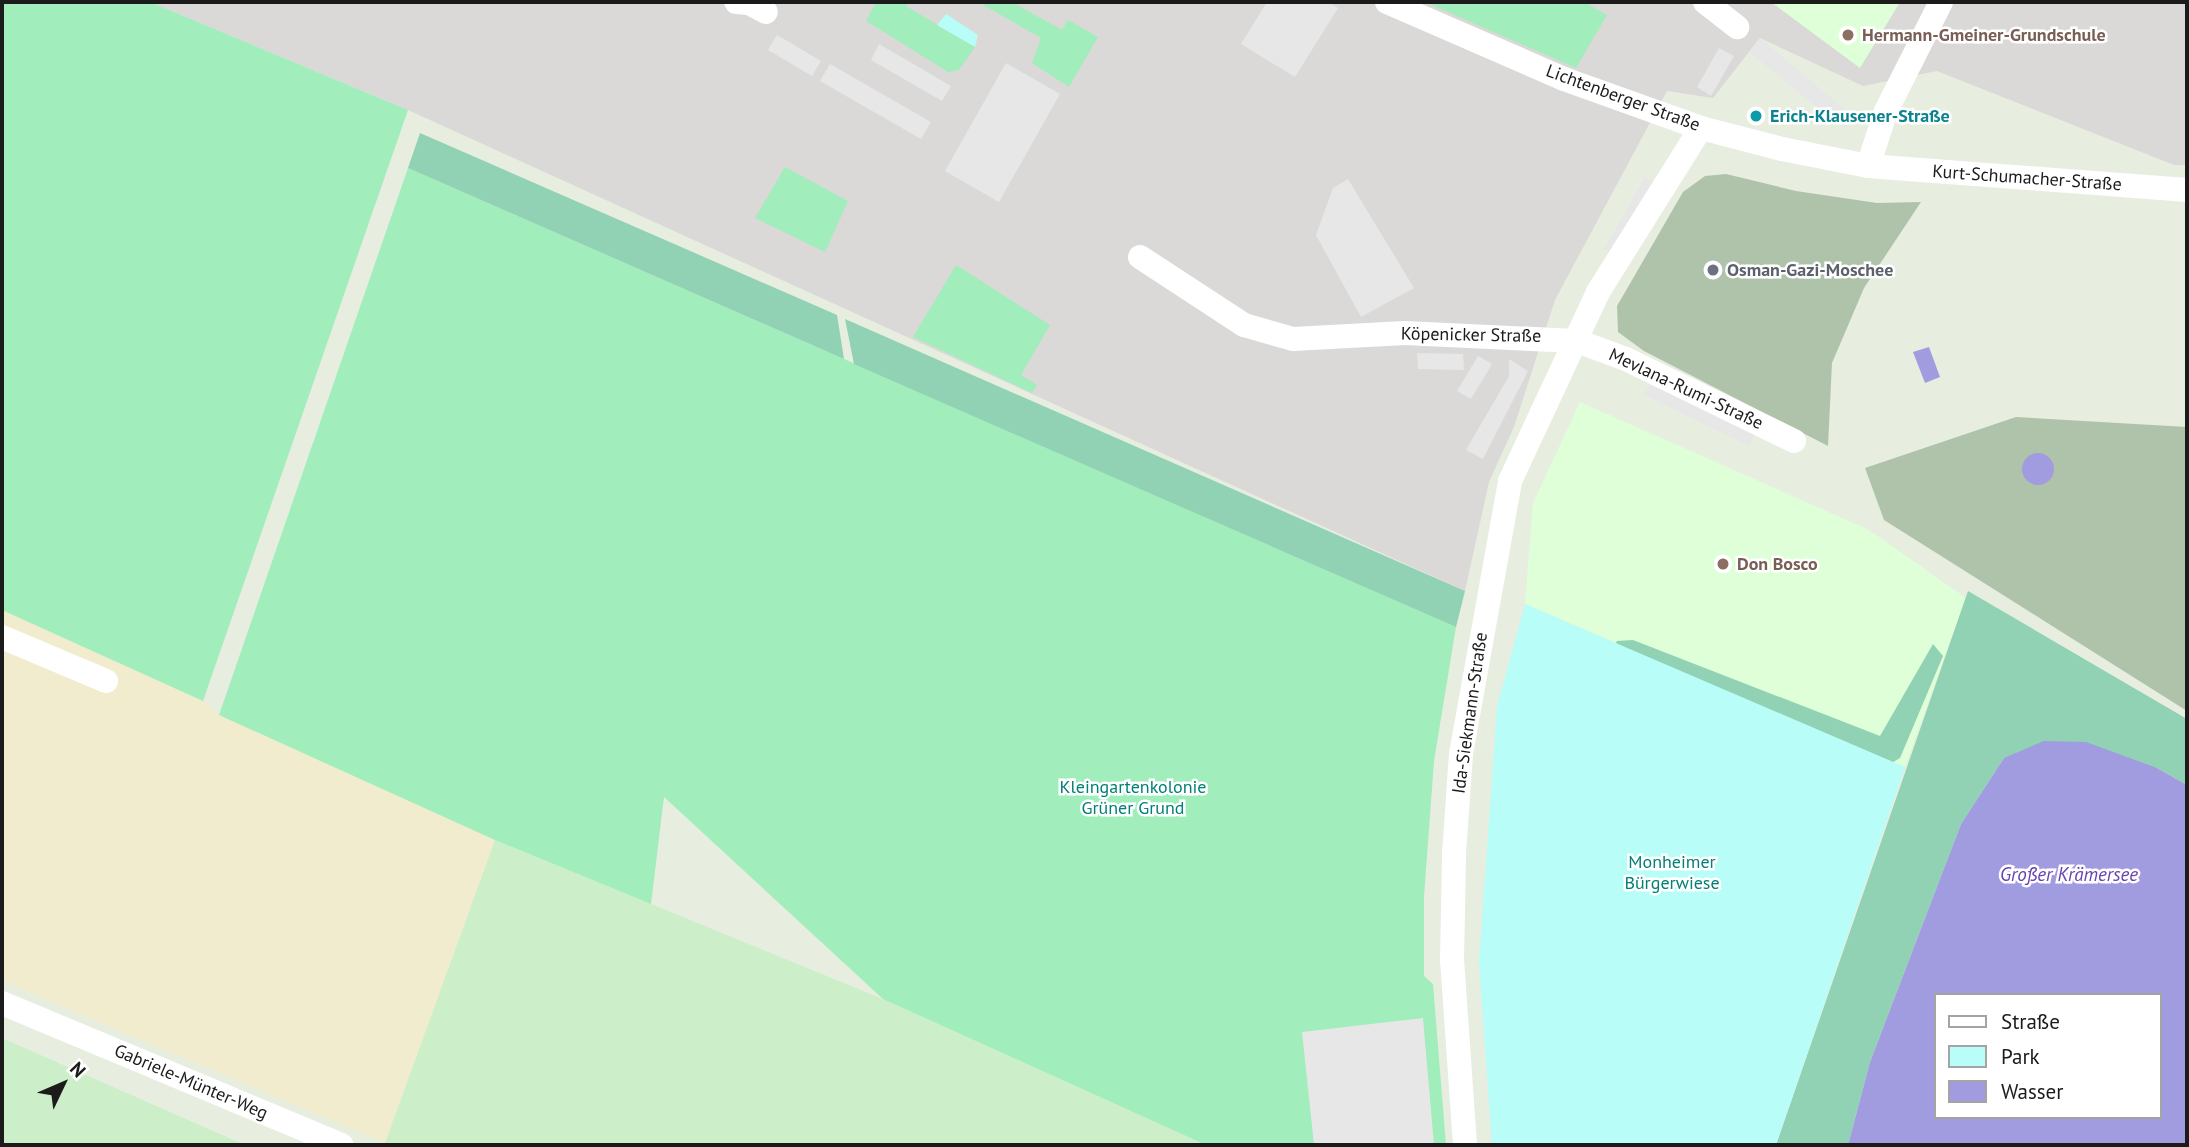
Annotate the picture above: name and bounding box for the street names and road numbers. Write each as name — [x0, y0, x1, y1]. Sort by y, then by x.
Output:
street label: Lichtenberger Straße — [1543, 60, 1703, 136]
street label: Kurt-Schumacher-Straße — [1932, 161, 2122, 195]
street label: Köpenicker Straße — [1401, 323, 1541, 347]
street label: Mevlana-Rumi-Straße — [1605, 344, 1767, 434]
street label: Ida-Siekmann-Straße — [1448, 631, 1492, 795]
street label: Gabriele-Münter-Weg — [111, 1040, 271, 1124]

